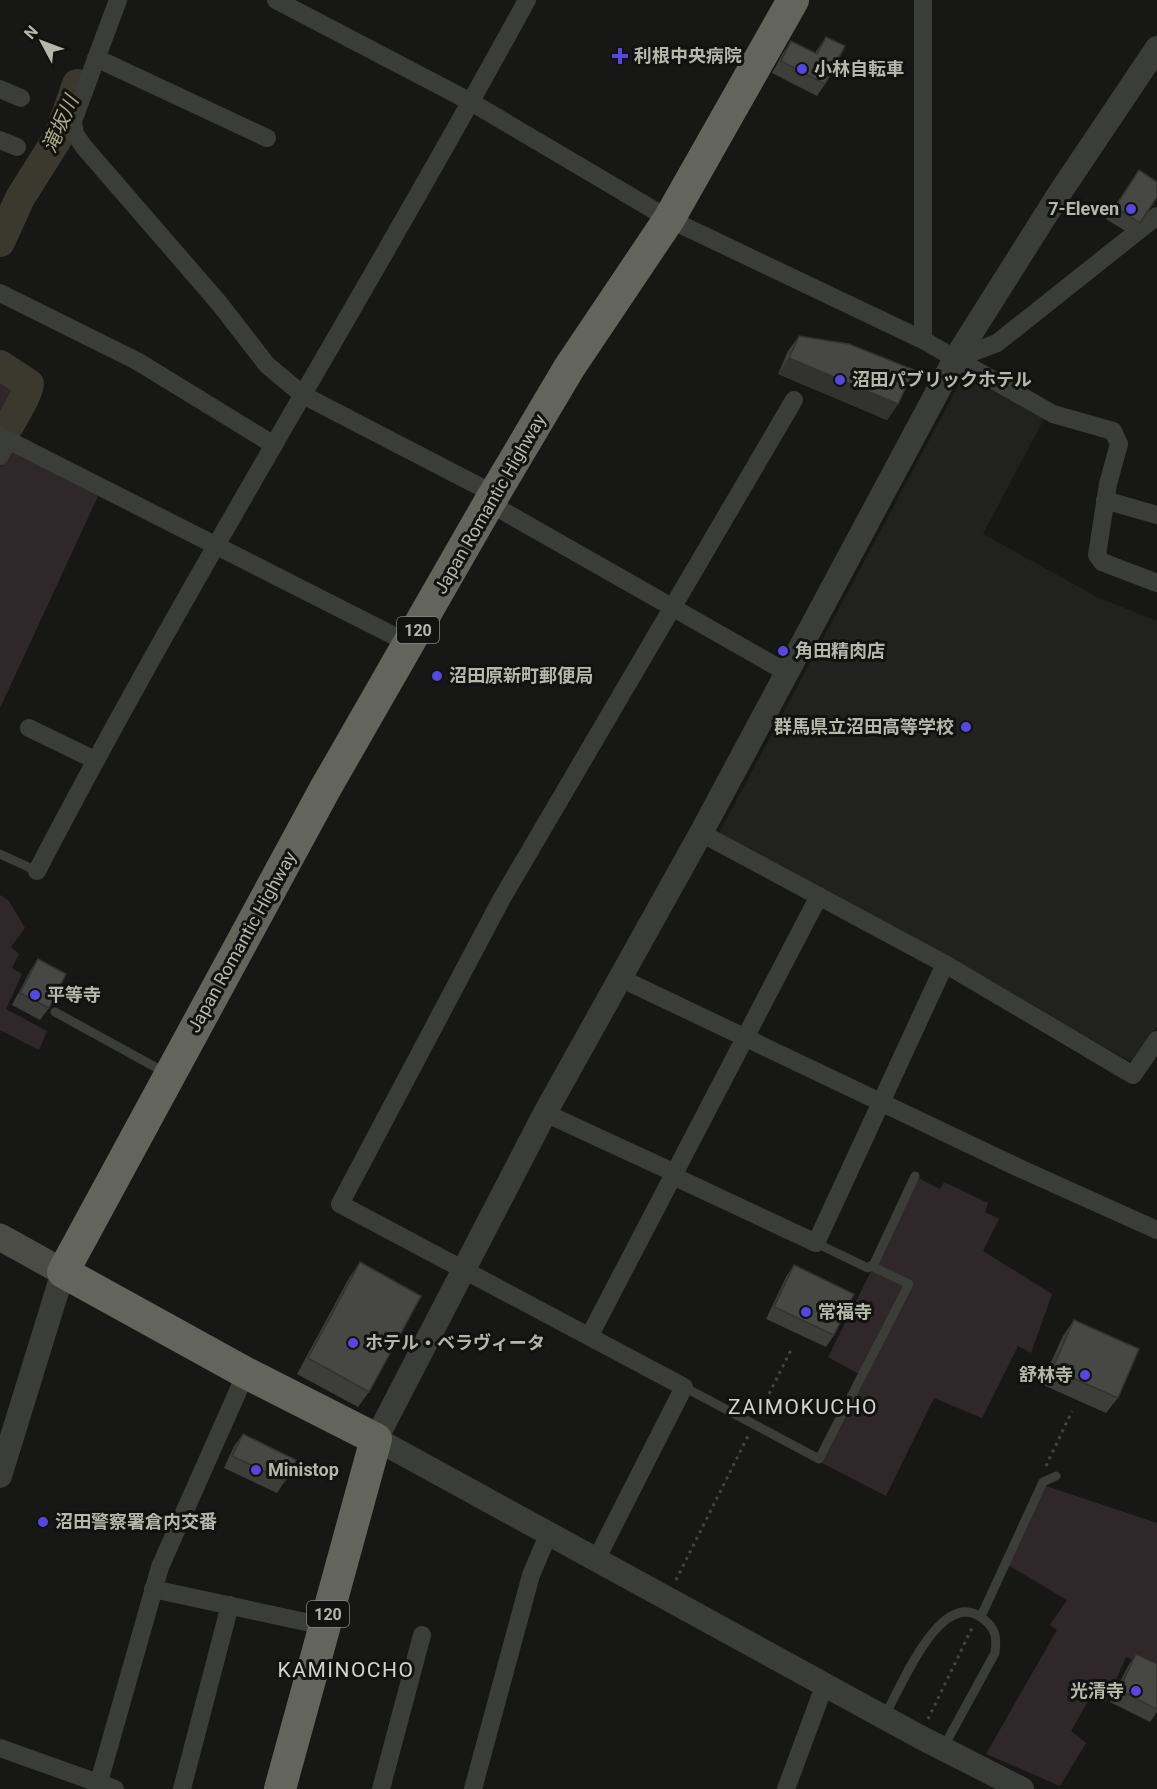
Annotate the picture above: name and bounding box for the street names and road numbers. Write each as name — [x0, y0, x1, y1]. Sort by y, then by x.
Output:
street label: Japan Romantic Highway — [429, 410, 550, 597]
road number: 120 — [397, 617, 439, 643]
street label: Japan Romantic Highway — [183, 847, 300, 1036]
road number: 120 — [307, 1601, 349, 1627]

